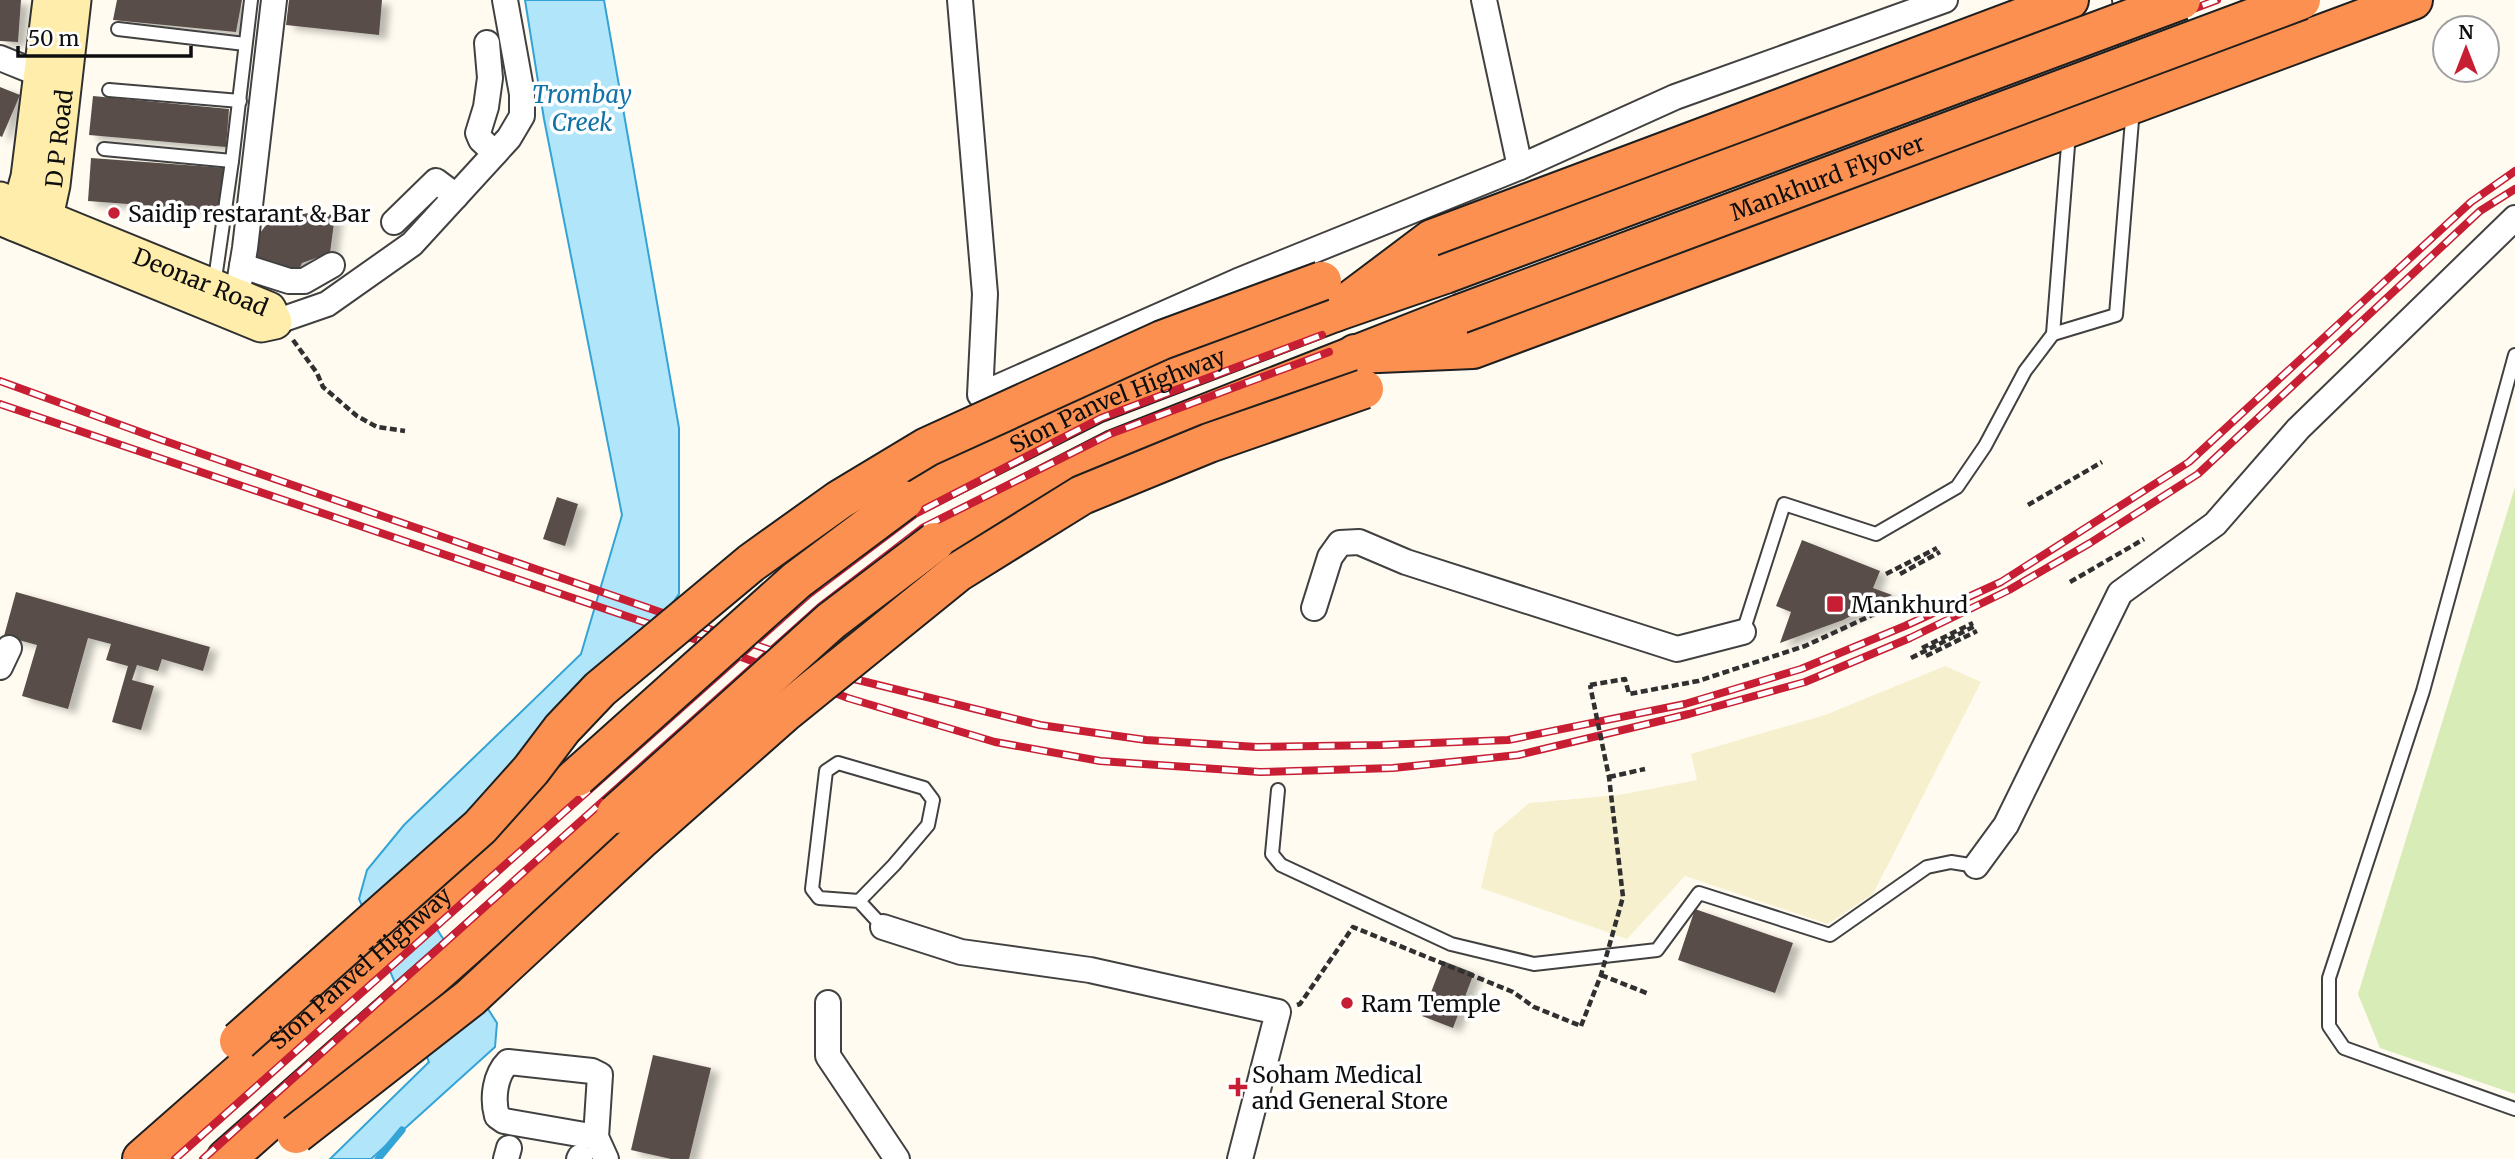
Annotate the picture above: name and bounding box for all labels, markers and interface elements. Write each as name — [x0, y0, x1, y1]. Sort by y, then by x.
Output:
scale bar — [18, 14, 191, 58]
north arrow — [2431, 14, 2501, 84]
text: N — [2458, 20, 2474, 44]
text: 50 m — [28, 25, 79, 52]
water label: Trombay Creek — [532, 79, 632, 138]
street label: D P Road — [38, 88, 78, 189]
street label: Mankhurd Flyover — [1726, 127, 1928, 226]
place label: Saidip restarant & Bar — [128, 199, 371, 228]
marker: Saidip restarant & Bar — [106, 205, 122, 221]
street label: Deonar Road — [129, 241, 273, 322]
street label: Sion Panvel Highway — [1004, 341, 1230, 459]
place label: Mankhurd — [1851, 590, 1968, 619]
marker: Mankhurd — [1825, 594, 1845, 614]
street label: Sion Panvel Highway — [263, 880, 457, 1055]
place label: Ram Temple — [1361, 989, 1500, 1018]
marker: Ram Temple — [1339, 995, 1355, 1011]
place label: Soham Medical and General Store — [1252, 1060, 1448, 1115]
marker: Soham Medical and General Store — [1230, 1079, 1246, 1095]

